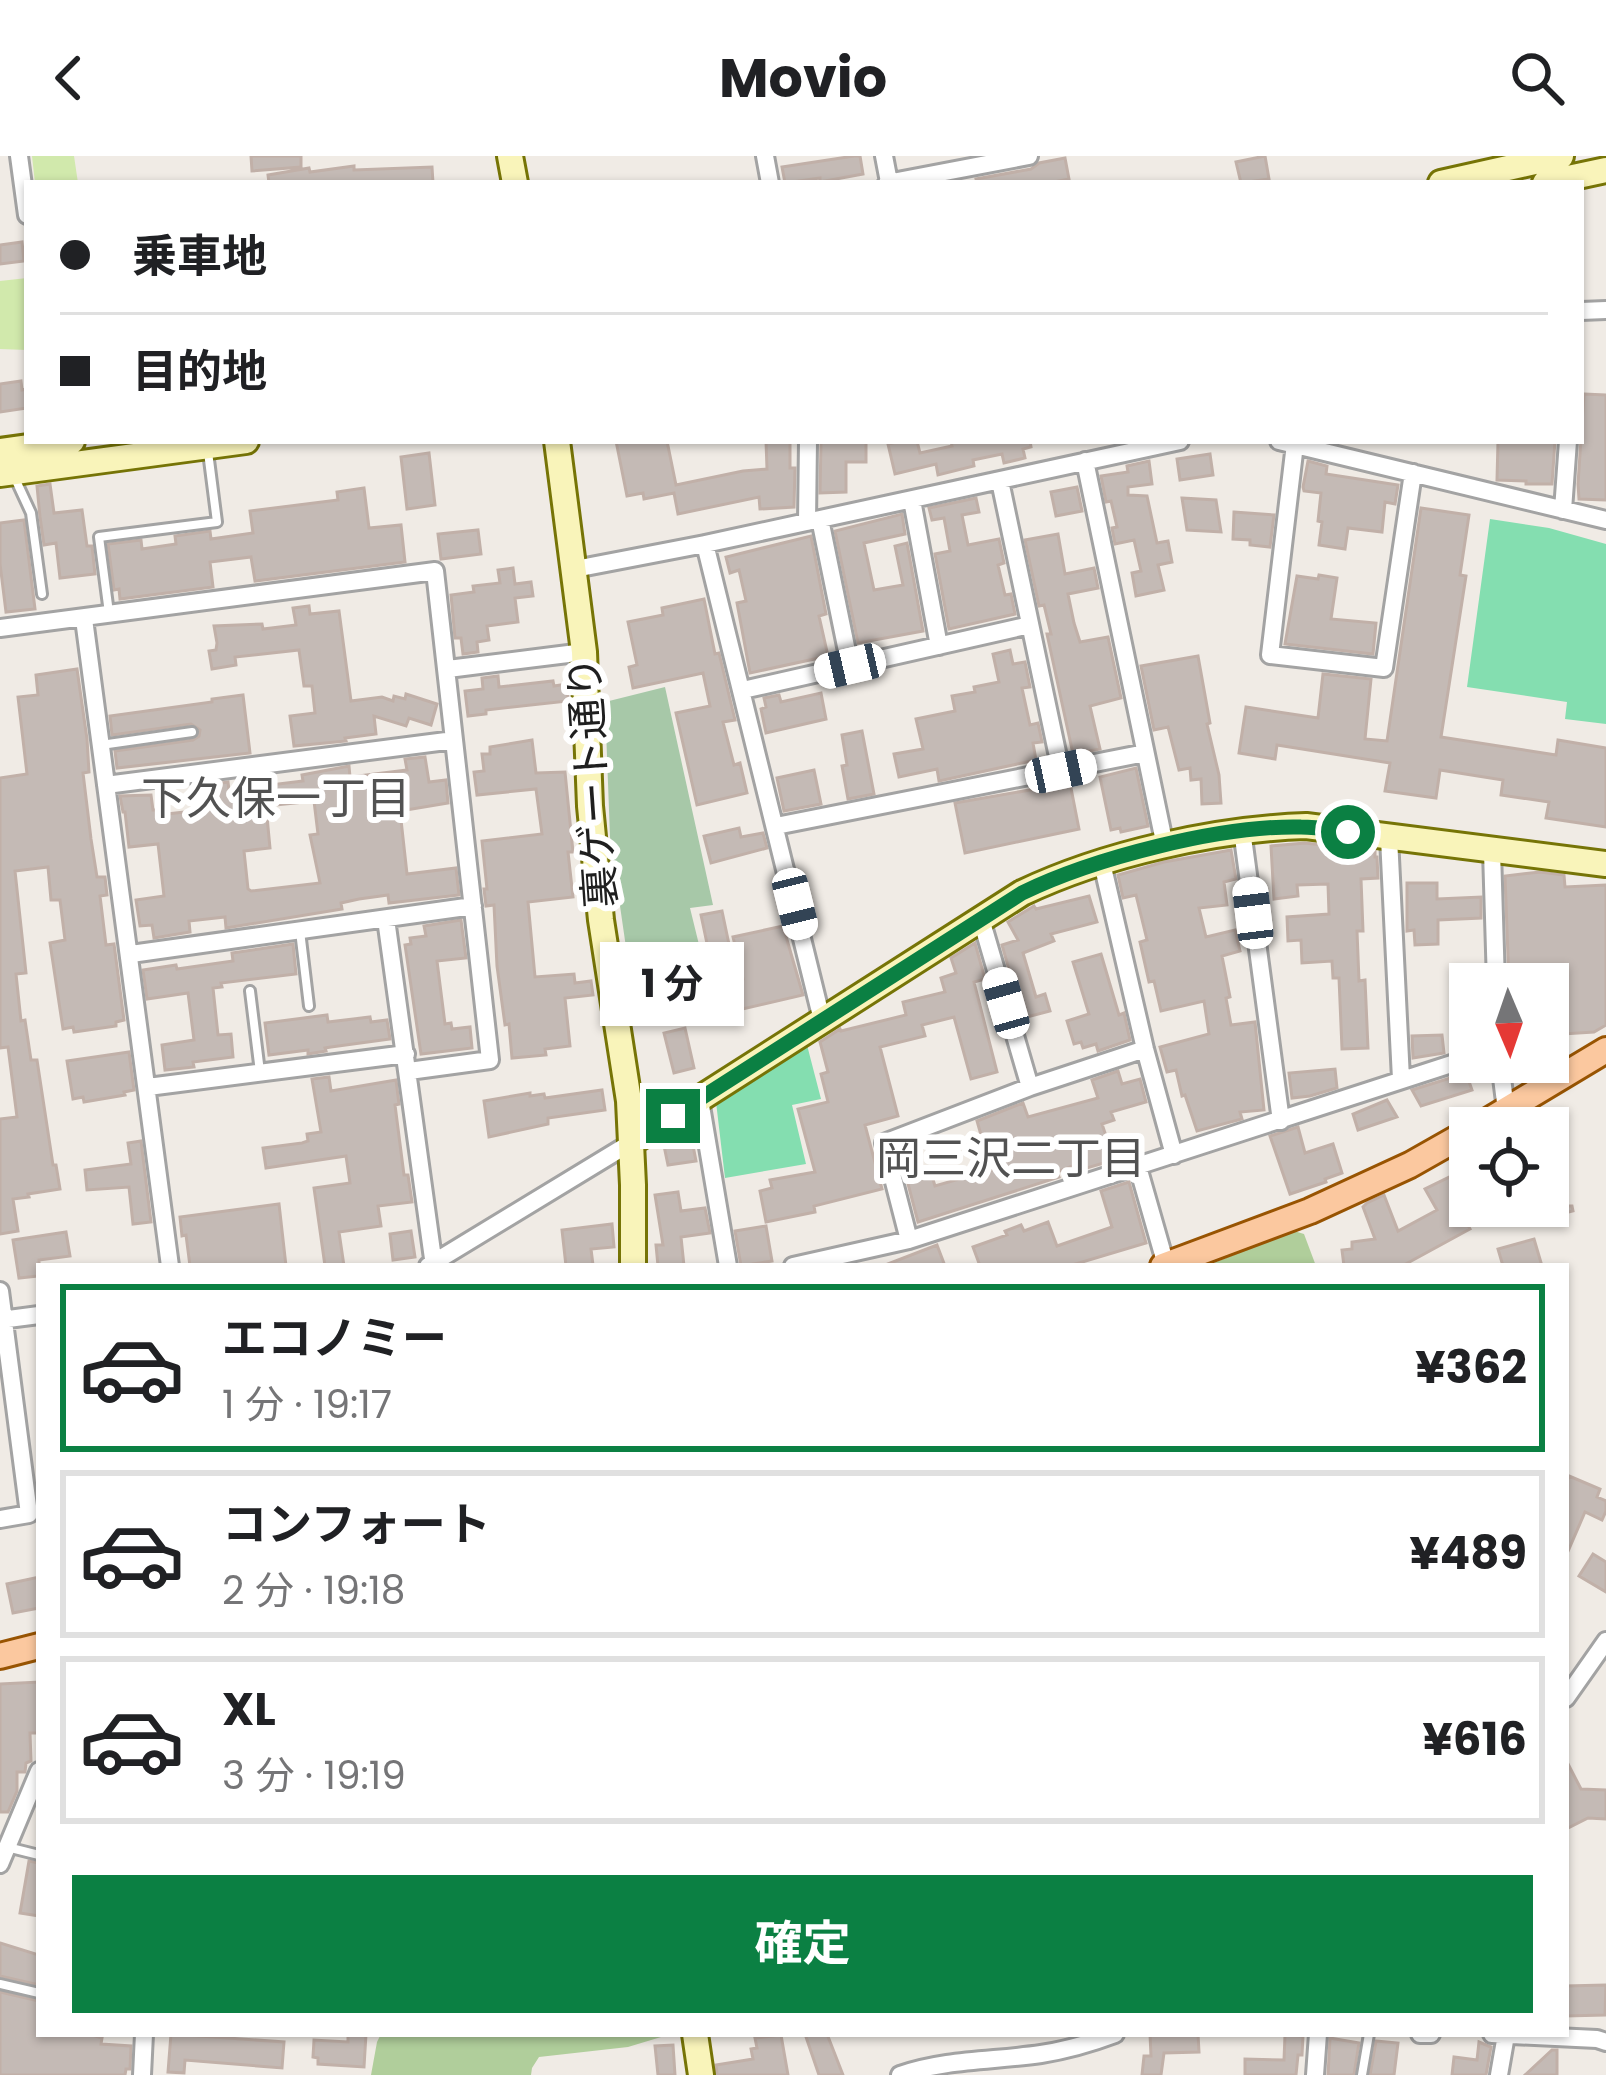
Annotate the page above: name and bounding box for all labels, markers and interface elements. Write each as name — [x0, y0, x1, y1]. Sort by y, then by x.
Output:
text: Movio — [719, 40, 887, 116]
icon: back — [36, 45, 102, 111]
icon: search — [1504, 45, 1570, 111]
text: 乗車地 — [132, 225, 267, 288]
text: 目的地 — [132, 340, 267, 403]
car — [811, 640, 889, 692]
street label: 裏ゲート通り — [554, 654, 631, 910]
car — [1022, 746, 1100, 796]
district label: 下久保一丁目 — [141, 767, 411, 830]
route start — [1321, 805, 1375, 859]
car — [769, 865, 821, 943]
car — [1231, 875, 1275, 951]
callout: 1 分 — [601, 942, 745, 1026]
text: 1 分 — [641, 956, 703, 1011]
car — [979, 963, 1033, 1043]
north arrow — [1449, 963, 1569, 1083]
map controls — [1449, 963, 1569, 1227]
route end — [646, 1089, 700, 1143]
button: locate — [1449, 1107, 1569, 1227]
district label: 岡三沢二丁目 — [876, 1127, 1146, 1190]
text: エコノミー — [222, 1307, 447, 1370]
icon: car — [78, 1314, 186, 1422]
text: ¥362 — [1415, 1336, 1527, 1399]
text: 1 分 · 19:17 — [222, 1377, 392, 1432]
text: コンフォート — [222, 1493, 491, 1556]
icon: car — [78, 1500, 186, 1608]
text: ¥489 — [1410, 1522, 1527, 1585]
text: 2 分 · 19:18 — [222, 1563, 405, 1618]
text: XL — [222, 1678, 276, 1741]
icon: car — [78, 1686, 186, 1794]
text: ¥616 — [1423, 1708, 1527, 1771]
text: 3 分 · 19:19 — [222, 1748, 406, 1803]
button: 確定 — [72, 1875, 1533, 2013]

